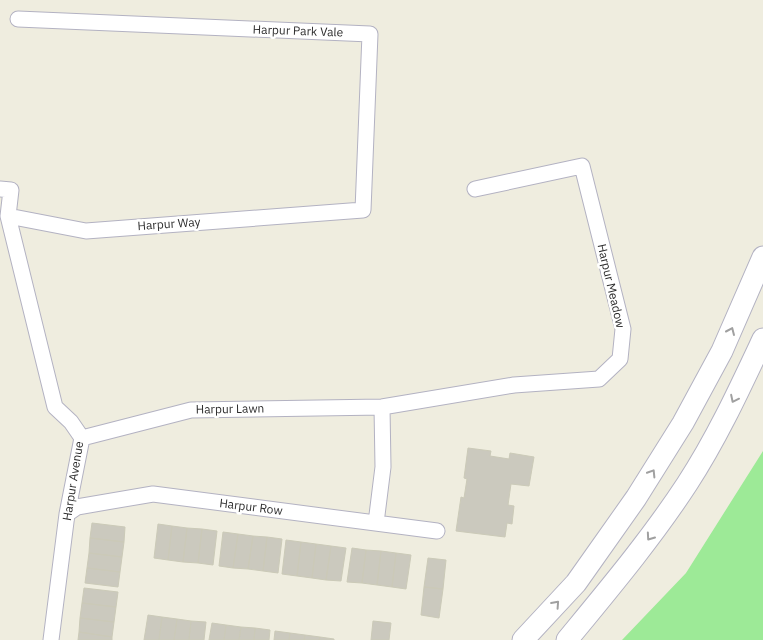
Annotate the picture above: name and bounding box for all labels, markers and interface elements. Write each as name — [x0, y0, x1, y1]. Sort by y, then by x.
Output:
street label: Harpur Park Vale — [252, 21, 344, 40]
street label: Harpur Way — [137, 214, 201, 233]
street label: Harpur Meadow — [595, 242, 628, 329]
one-way arrow — [724, 327, 735, 336]
one-way arrow — [730, 394, 741, 403]
street label: Harpur Lawn — [196, 400, 264, 417]
street label: Harpur Avenue — [59, 440, 86, 522]
one-way arrow — [645, 469, 655, 478]
street label: Harpur Row — [219, 495, 284, 518]
one-way arrow — [647, 531, 656, 541]
one-way arrow — [550, 601, 559, 610]

